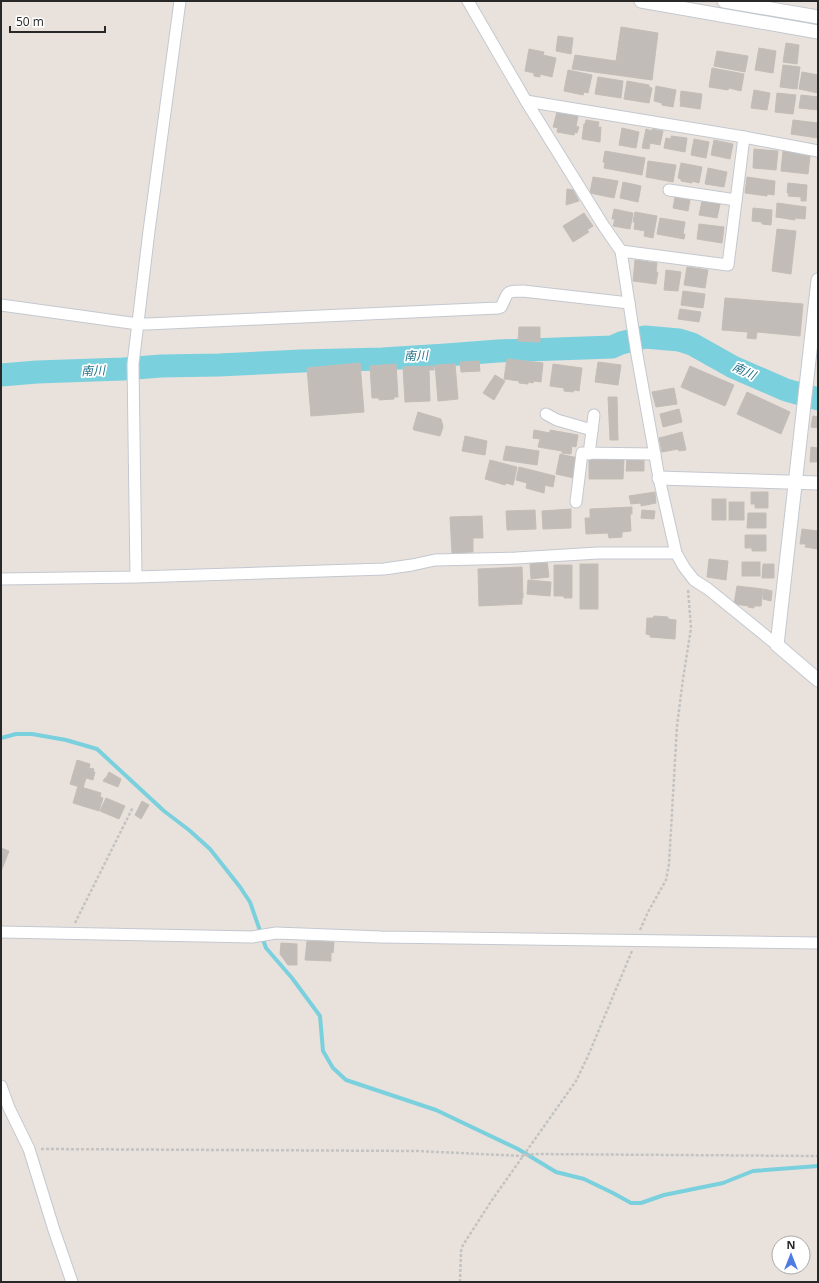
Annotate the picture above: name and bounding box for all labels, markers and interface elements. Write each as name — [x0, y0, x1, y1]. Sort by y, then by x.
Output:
scale bar — [10, 8, 105, 34]
text: 50 m — [16, 13, 44, 30]
water label: 南川 — [404, 346, 430, 365]
water label: 南川 — [730, 358, 760, 384]
water label: 南川 — [81, 361, 107, 380]
north arrow — [771, 1235, 811, 1275]
text: N — [787, 1237, 795, 1252]

